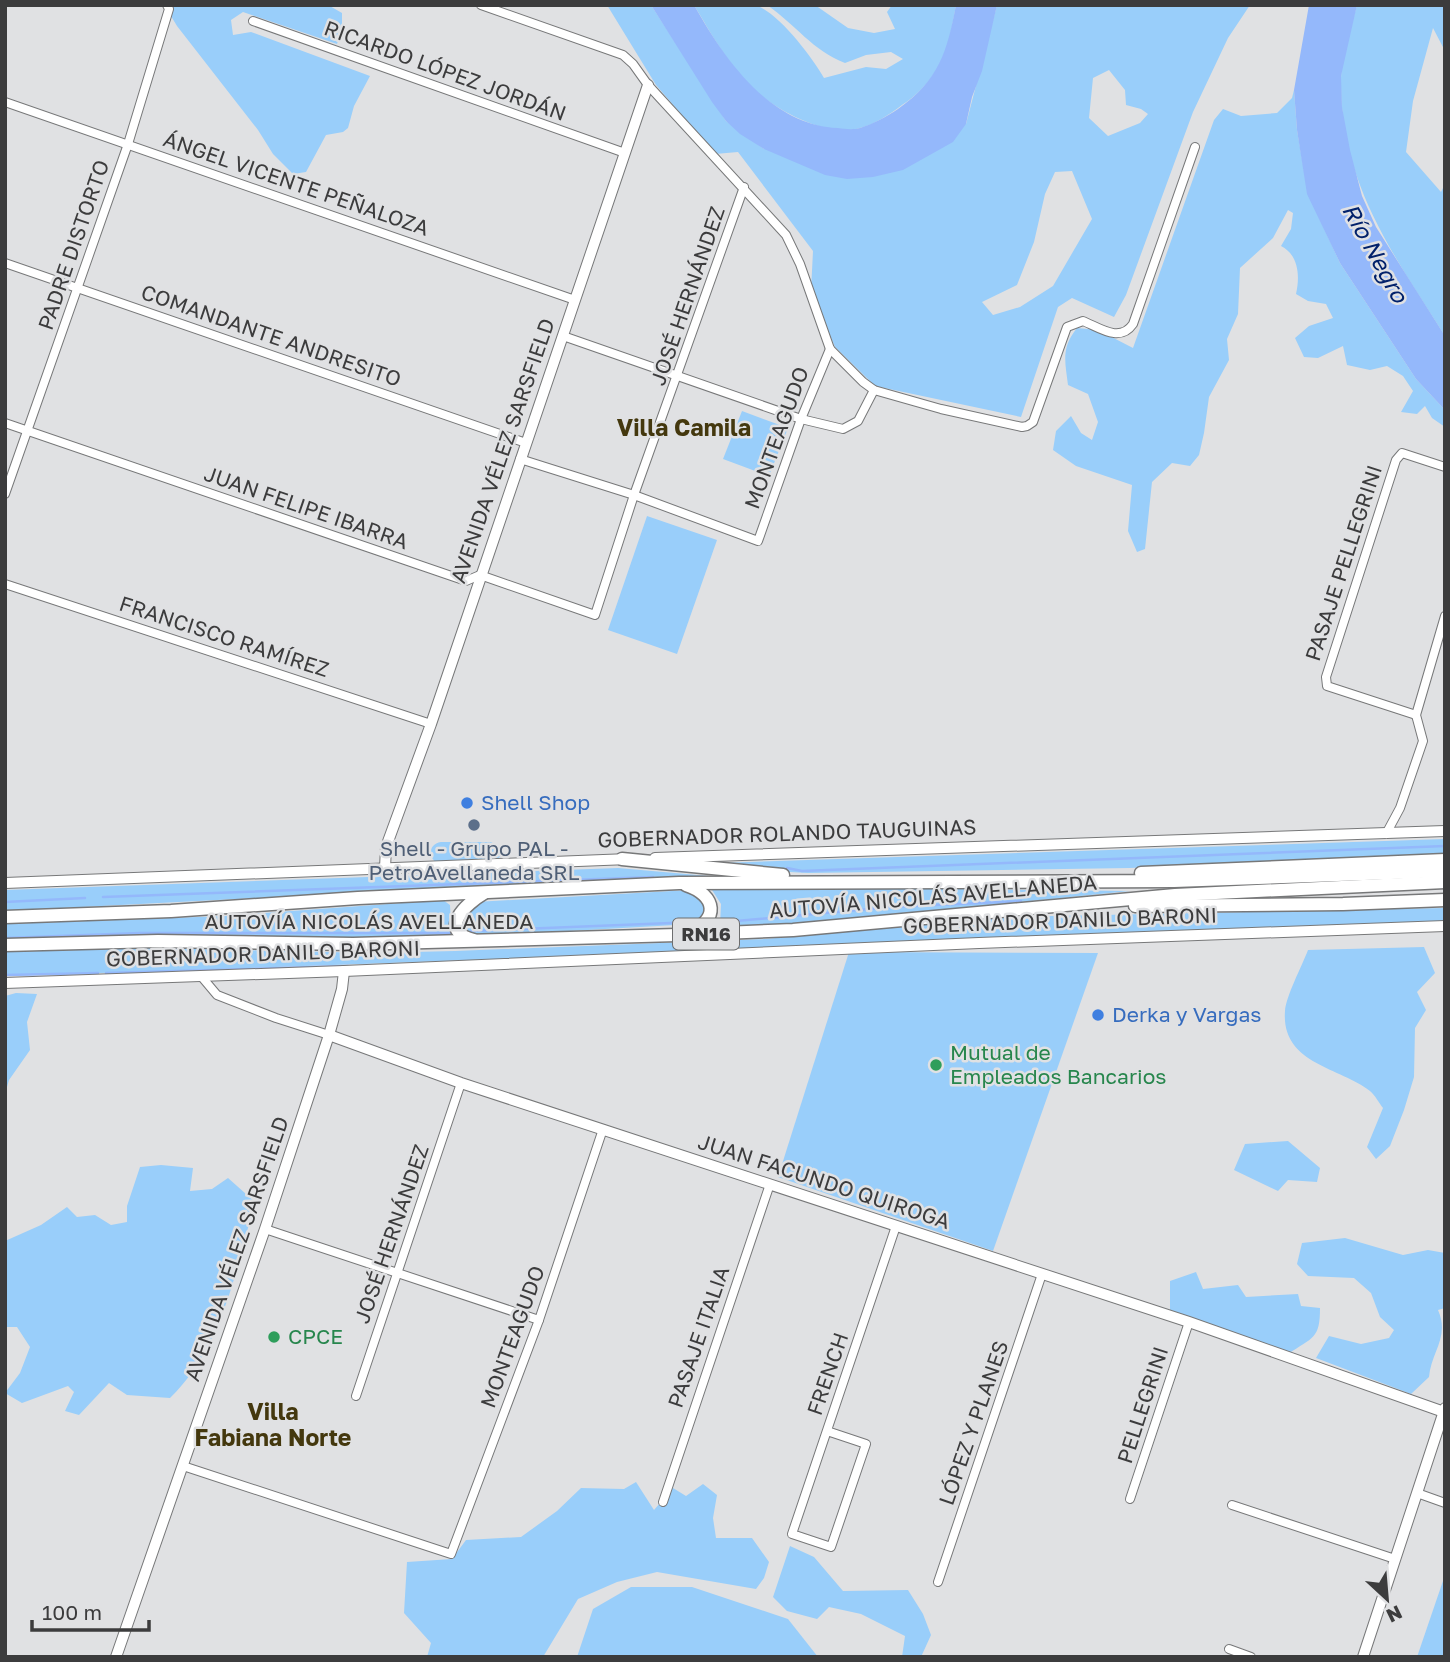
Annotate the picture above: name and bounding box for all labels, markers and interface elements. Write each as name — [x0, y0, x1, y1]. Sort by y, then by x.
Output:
street label: RICARDO LÓPEZ JORDÁN — [321, 14, 570, 126]
street label: ÁNGEL VICENTE PEÑALOZA — [160, 125, 433, 241]
street label: PADRE DISTORTO — [32, 156, 114, 333]
water label: Río Negro — [1337, 198, 1415, 308]
street label: JOSÉ HERNÁNDEZ — [644, 203, 730, 389]
street label: COMANDANTE ANDRESITO — [138, 278, 405, 392]
street label: AVENIDA VÉLEZ SARSFIELD — [444, 315, 560, 586]
street label: MONTEAGUDO — [738, 363, 814, 512]
district label: Villa Camila — [617, 413, 751, 441]
street label: JUAN FELIPE IBARRA — [201, 460, 412, 554]
street label: PASAJE PELLEGRINI — [1299, 461, 1387, 664]
street label: FRANCISCO RAMÍREZ — [116, 590, 332, 682]
place label: Shell Shop — [481, 789, 590, 815]
marker: Shell Shop — [459, 795, 475, 811]
street label: GOBERNADOR ROLANDO TAUGUINAS — [597, 813, 977, 853]
marker: Shell - Grupo PAL - PetroAvellaneda SRL — [466, 817, 482, 833]
place label: Shell - Grupo PAL - PetroAvellaneda SRL — [368, 835, 580, 885]
street label: AUTOVÍA NICOLÁS AVELLANEDA — [768, 869, 1098, 923]
street label: GOBERNADOR DANILO BARONI — [902, 902, 1217, 938]
street label: AUTOVÍA NICOLÁS AVELLANEDA — [205, 908, 533, 934]
road number: RN16 — [673, 918, 739, 950]
street label: GOBERNADOR DANILO BARONI — [105, 935, 420, 971]
place label: Derka y Vargas — [1112, 1001, 1261, 1027]
marker: Derka y Vargas — [1090, 1007, 1106, 1023]
place label: Mutual de Empleados Bancarios — [950, 1039, 1166, 1089]
marker: Mutual de Empleados Bancarios — [928, 1057, 944, 1073]
street label: AVENIDA VÉLEZ SARSFIELD — [178, 1113, 294, 1384]
street label: JUAN FACUNDO QUIROGA — [695, 1128, 954, 1234]
street label: JOSÉ HERNÁNDEZ — [348, 1141, 434, 1327]
street label: MONTEAGUDO — [474, 1262, 550, 1411]
street label: PASAJE ITALIA — [662, 1263, 734, 1411]
place label: CPCE — [288, 1323, 343, 1349]
marker: CPCE — [266, 1329, 282, 1345]
street label: FRENCH — [801, 1329, 853, 1418]
street label: LÓPEZ Y PLANES — [933, 1337, 1013, 1508]
street label: PELLEGRINI — [1111, 1343, 1173, 1466]
district label: Villa Fabiana Norte — [195, 1397, 351, 1451]
north arrow — [1352, 1564, 1422, 1634]
scale bar — [32, 1588, 149, 1632]
text: 100 m — [42, 1599, 102, 1625]
text: N — [1383, 1601, 1406, 1628]

